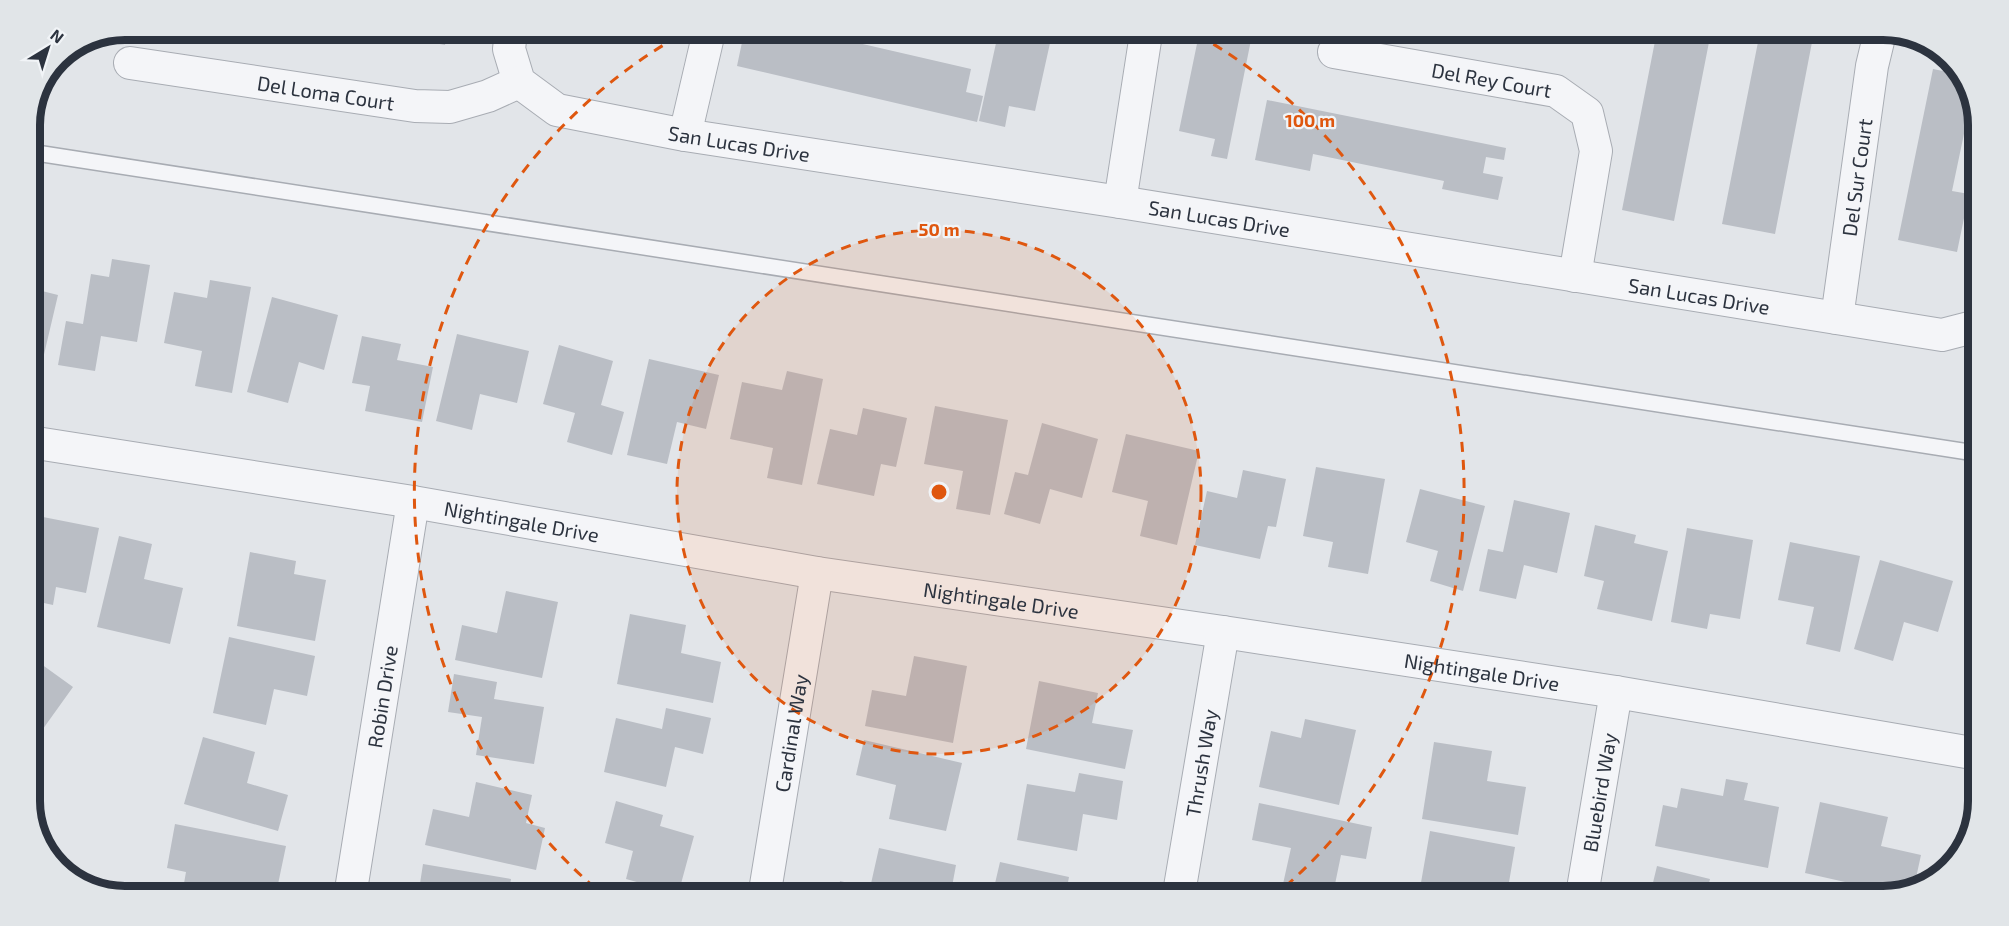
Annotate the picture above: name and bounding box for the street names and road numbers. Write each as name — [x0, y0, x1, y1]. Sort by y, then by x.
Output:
street label: Del Rey Court — [1430, 57, 1554, 102]
street label: Del Loma Court — [256, 70, 396, 115]
street label: Del Sur Court — [1836, 117, 1877, 238]
street label: San Lucas Drive — [666, 120, 812, 166]
street label: San Lucas Drive — [1147, 195, 1292, 241]
street label: San Lucas Drive — [1627, 272, 1772, 319]
street label: Nightingale Drive — [442, 496, 601, 546]
street label: Nightingale Drive — [922, 577, 1081, 623]
street label: Robin Drive — [362, 643, 402, 750]
street label: Nightingale Drive — [1403, 648, 1561, 695]
street label: Cardinal Way — [769, 672, 812, 794]
street label: Thrush Way — [1180, 707, 1222, 819]
street label: Bluebird Way — [1577, 731, 1621, 854]

